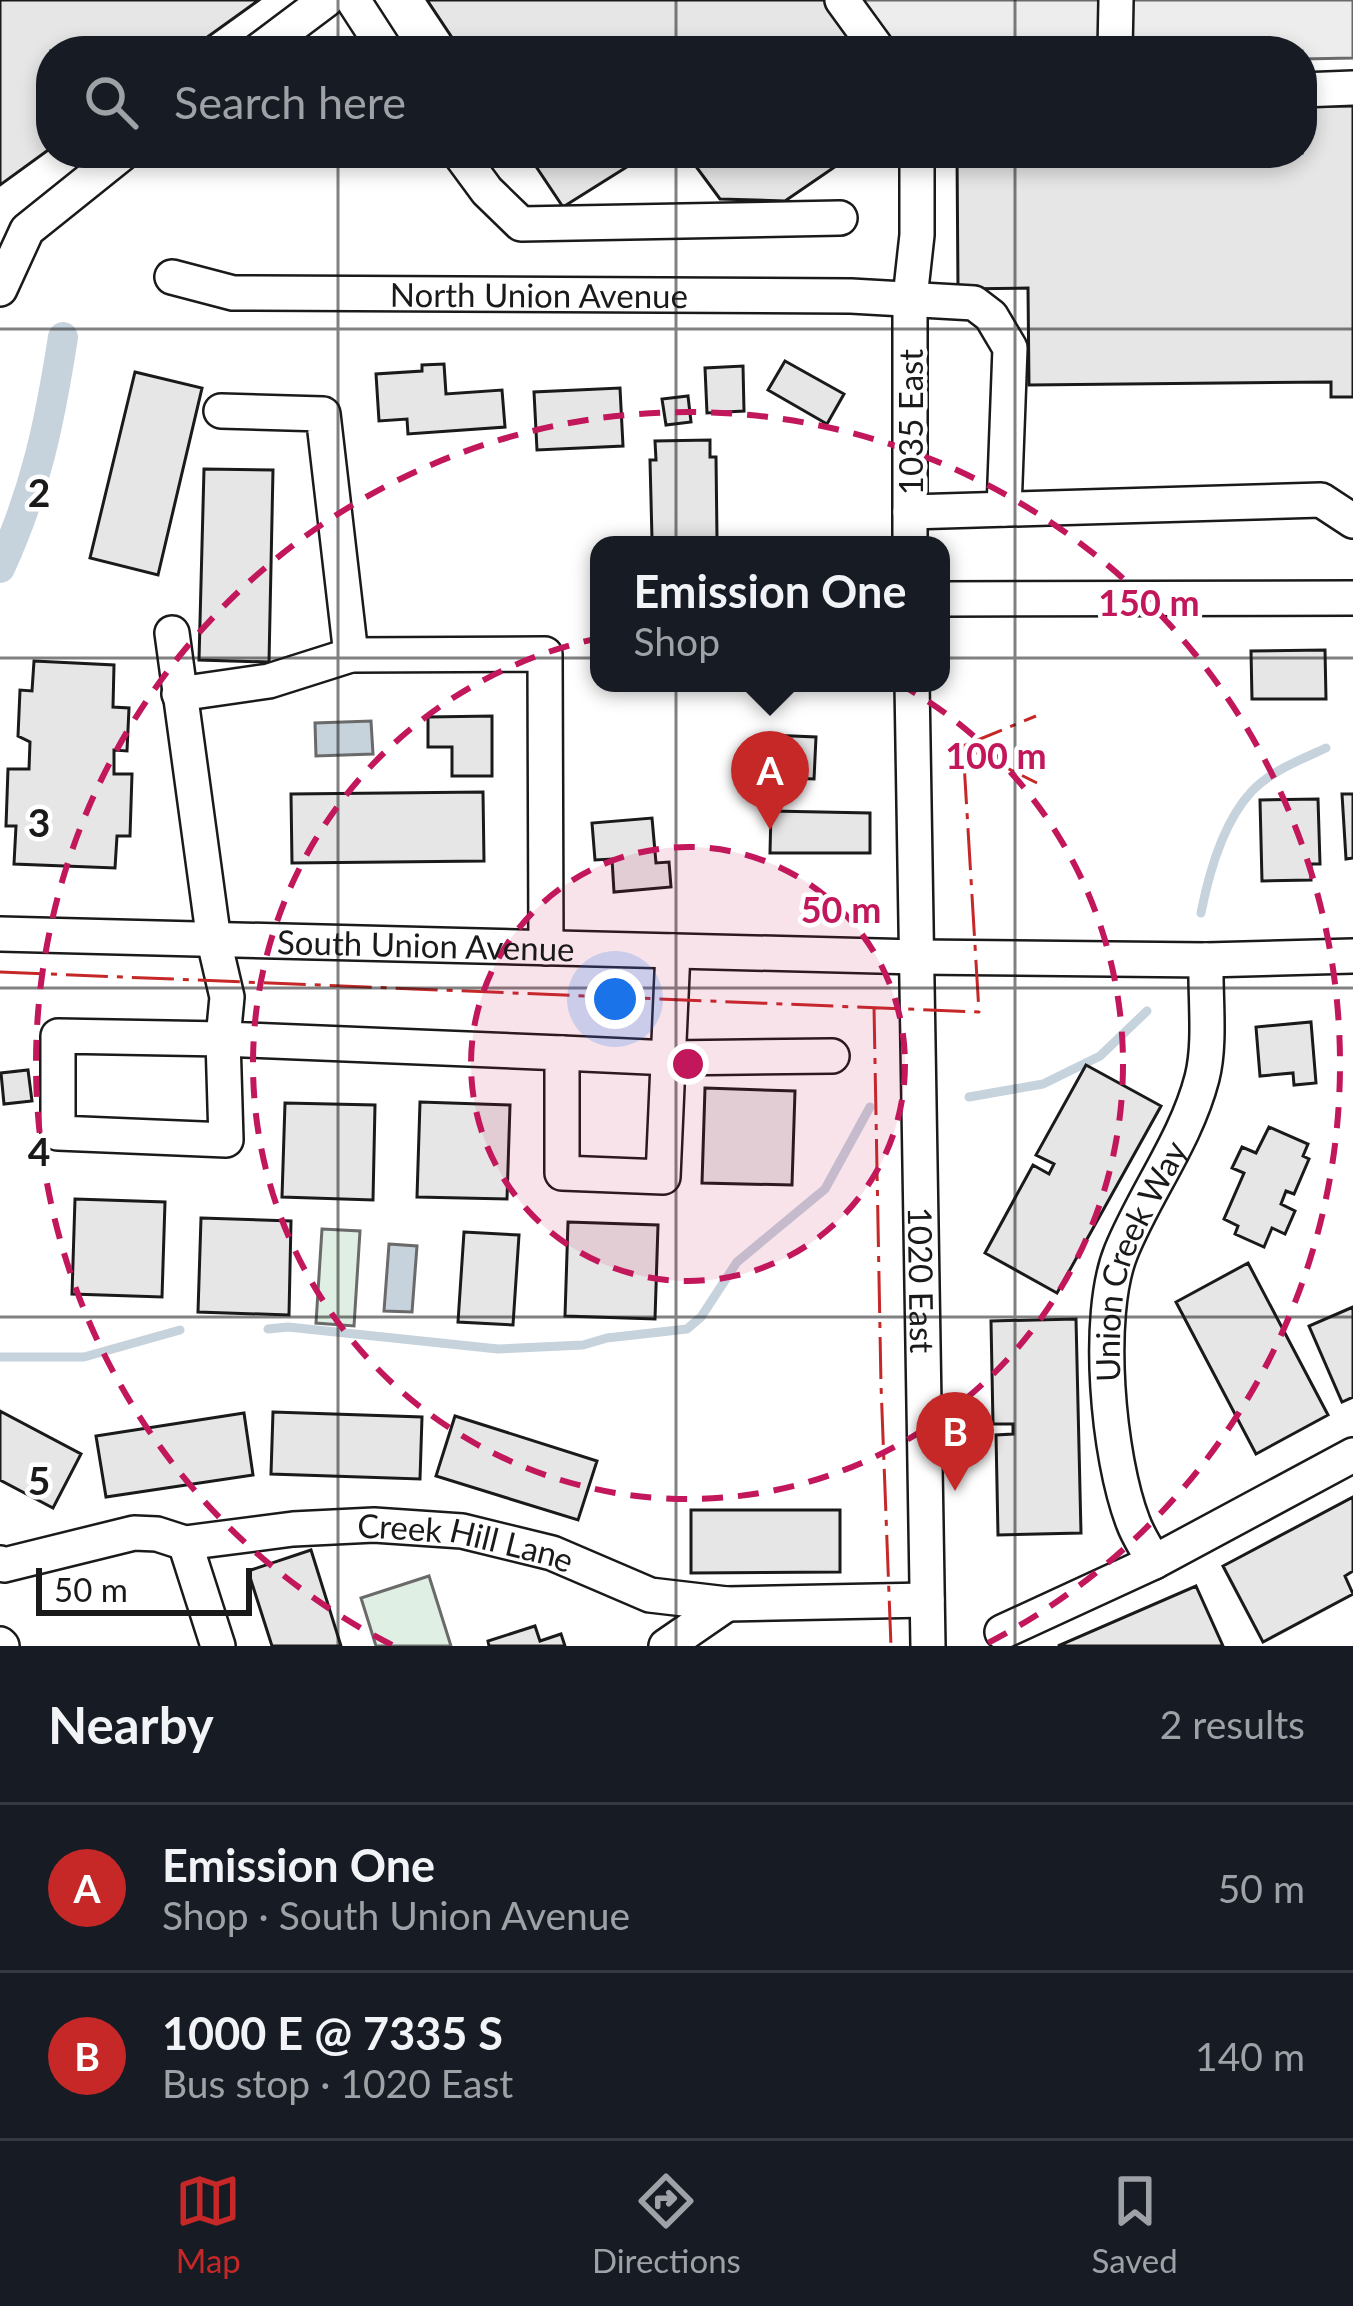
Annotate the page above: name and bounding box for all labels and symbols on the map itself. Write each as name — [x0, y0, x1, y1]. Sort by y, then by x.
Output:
street label: North Union Avenue — [390, 274, 688, 315]
street label: 1035 East — [890, 349, 930, 495]
text: 2 — [28, 469, 50, 515]
text: 150 m — [1098, 580, 1200, 624]
pin: A — [731, 731, 809, 830]
text: 100 m — [945, 733, 1047, 777]
text: 3 — [28, 799, 50, 845]
text: 50 m — [801, 887, 881, 931]
street label: South Union Avenue — [277, 921, 575, 968]
your location — [585, 969, 645, 1029]
centre of rings — [667, 1043, 709, 1085]
text: 4 — [28, 1128, 50, 1174]
street label: Union Creek Way — [1087, 1134, 1194, 1383]
street label: 1020 East — [901, 1206, 943, 1354]
pin: B — [916, 1392, 994, 1491]
text: 5 — [28, 1457, 50, 1503]
street label: Creek Hill Lane — [356, 1505, 580, 1580]
scale bar — [36, 1562, 252, 1615]

